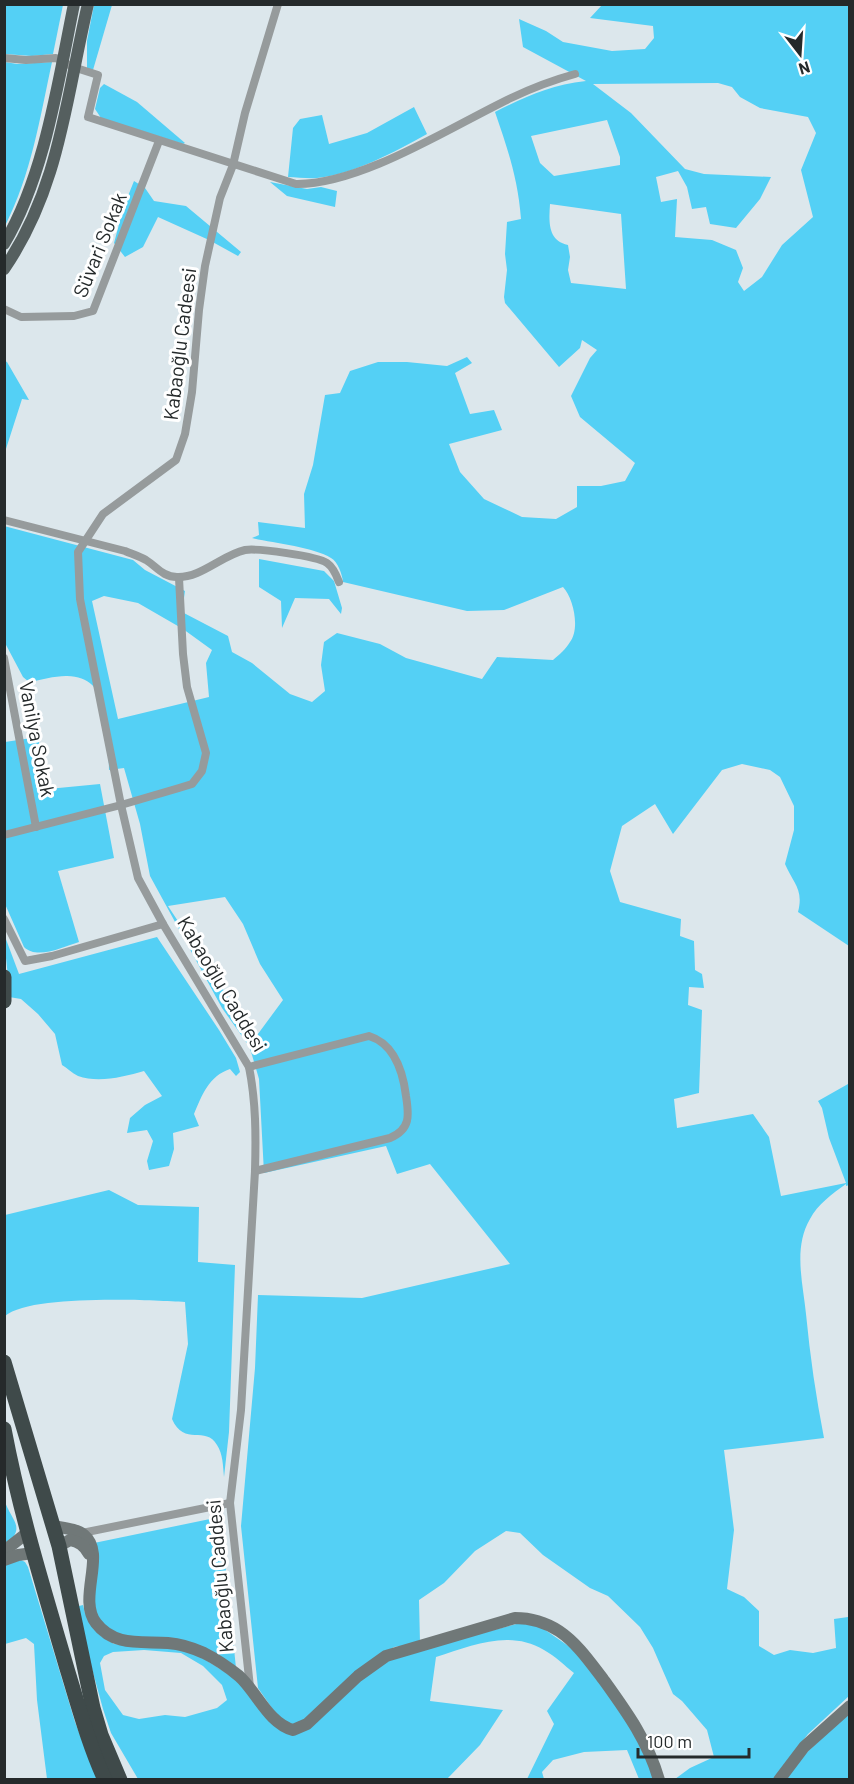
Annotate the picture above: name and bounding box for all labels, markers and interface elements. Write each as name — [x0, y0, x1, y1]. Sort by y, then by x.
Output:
north arrow — [770, 24, 830, 84]
text: N — [797, 58, 812, 79]
street label: Süvari Sokak — [67, 189, 131, 301]
street label: Kabaoğlu Cadeesi — [158, 266, 200, 422]
street label: Vanilya Sokak — [15, 679, 61, 799]
street label: Kabaoğlu Caddesi — [173, 911, 273, 1056]
street label: Kabaoğlu Caddesi — [200, 1498, 238, 1654]
scale bar — [638, 1721, 749, 1759]
text: 100 m — [647, 1730, 692, 1752]

